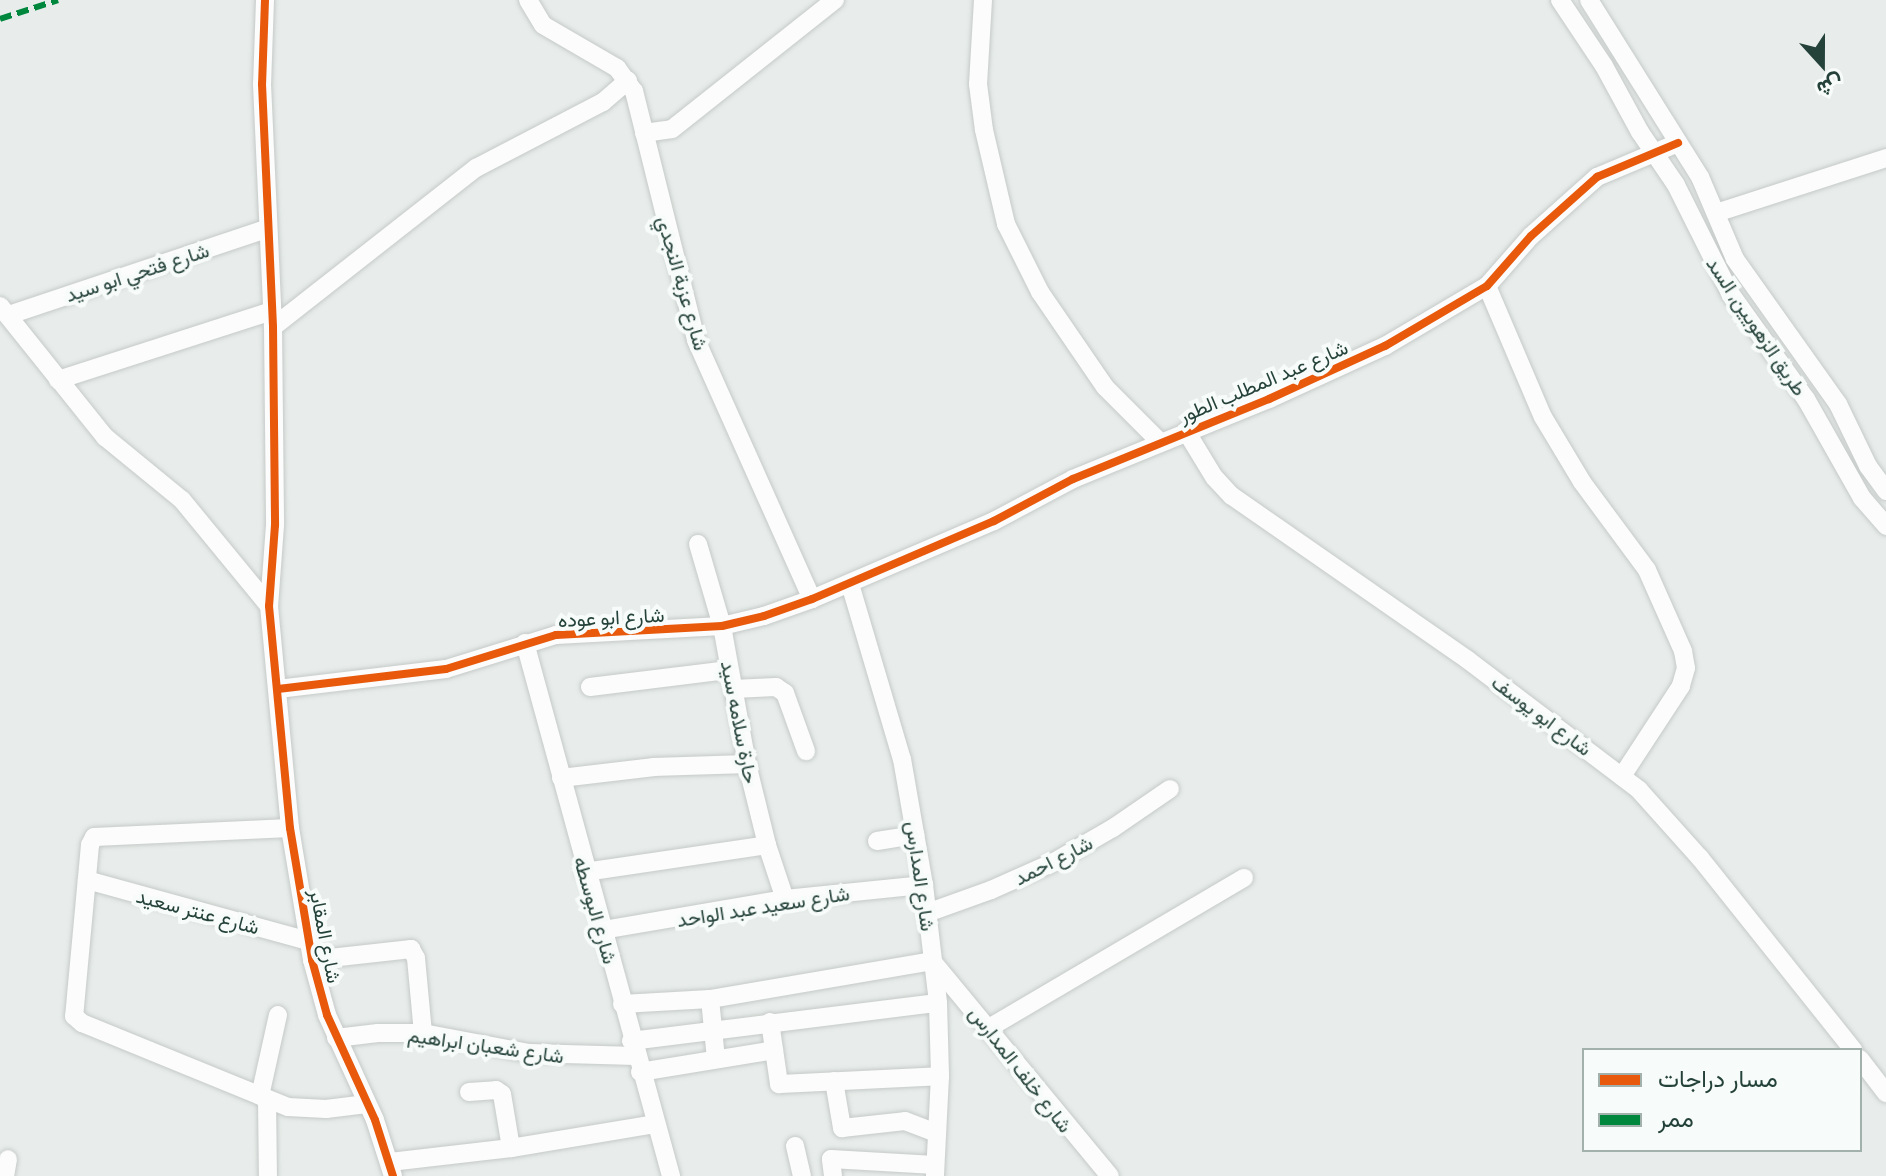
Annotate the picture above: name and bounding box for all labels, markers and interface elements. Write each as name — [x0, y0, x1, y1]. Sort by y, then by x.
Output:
north arrow — [1782, 24, 1862, 104]
text: ش — [1812, 66, 1849, 107]
street label: شارع عزبة النجدي — [652, 213, 714, 353]
street label: شارع فتحي ابو سيد — [62, 237, 212, 307]
street label: طريق الزهويين, السد — [1702, 252, 1812, 400]
street label: شارع عبد المطلب الطور — [1175, 335, 1351, 427]
street label: شارع ابو عوده — [557, 602, 665, 632]
street label: حارة سلامه سيد — [716, 659, 764, 785]
street label: شارع ابو يوسف — [1487, 670, 1597, 760]
street label: شارع المدارس — [901, 820, 941, 932]
street label: شارع احمد — [1010, 830, 1096, 890]
street label: شارع البوسطه — [569, 854, 623, 966]
street label: شارع سعيد عبد الواحد — [675, 880, 851, 932]
street label: شارع عنتر سعيد — [134, 883, 262, 939]
street label: شارع المقابر — [305, 887, 347, 985]
street label: شارع خلف المدارس — [964, 1001, 1078, 1137]
street label: شارع شعبان ابراهيم — [406, 1022, 566, 1068]
legend — [1582, 1048, 1862, 1152]
text: مسار دراجات — [1658, 1060, 1778, 1096]
text: ممر — [1658, 1100, 1694, 1136]

